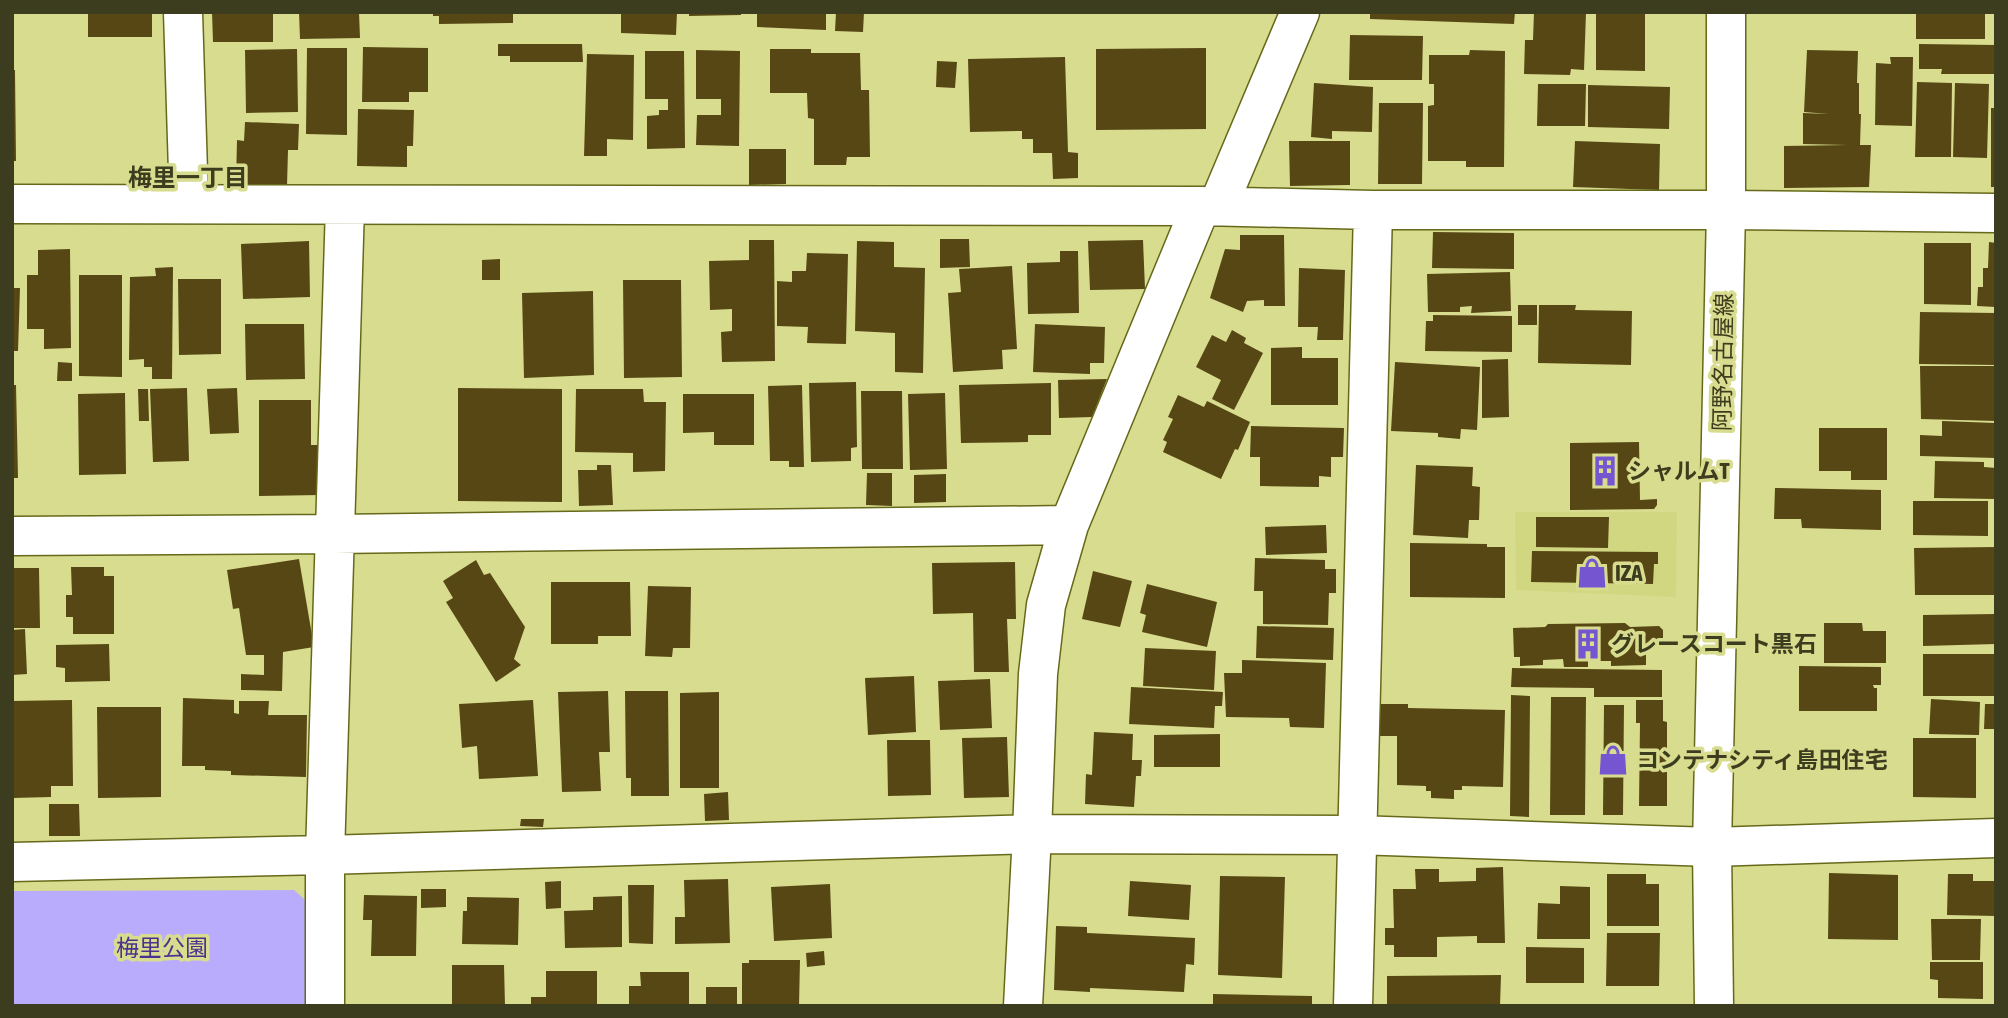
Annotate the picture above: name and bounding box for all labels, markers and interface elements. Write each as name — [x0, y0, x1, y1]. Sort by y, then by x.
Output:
district label: 梅里一丁目 — [128, 164, 248, 191]
street label: 阿野名古屋線 — [1709, 293, 1737, 431]
building icon: シャルムT — [1588, 454, 1622, 488]
place label: シャルムT — [1628, 458, 1731, 484]
shop icon: IZA — [1575, 556, 1609, 590]
place label: IZA — [1615, 560, 1643, 586]
building icon: グレースコート黒石 — [1571, 627, 1605, 661]
place label: グレースコート黒石 — [1611, 631, 1817, 657]
shop icon: コンテナシティ島田住宅 — [1596, 743, 1630, 777]
place label: コンテナシティ島田住宅 — [1636, 747, 1888, 773]
park label: 梅里公園 — [116, 935, 208, 961]

